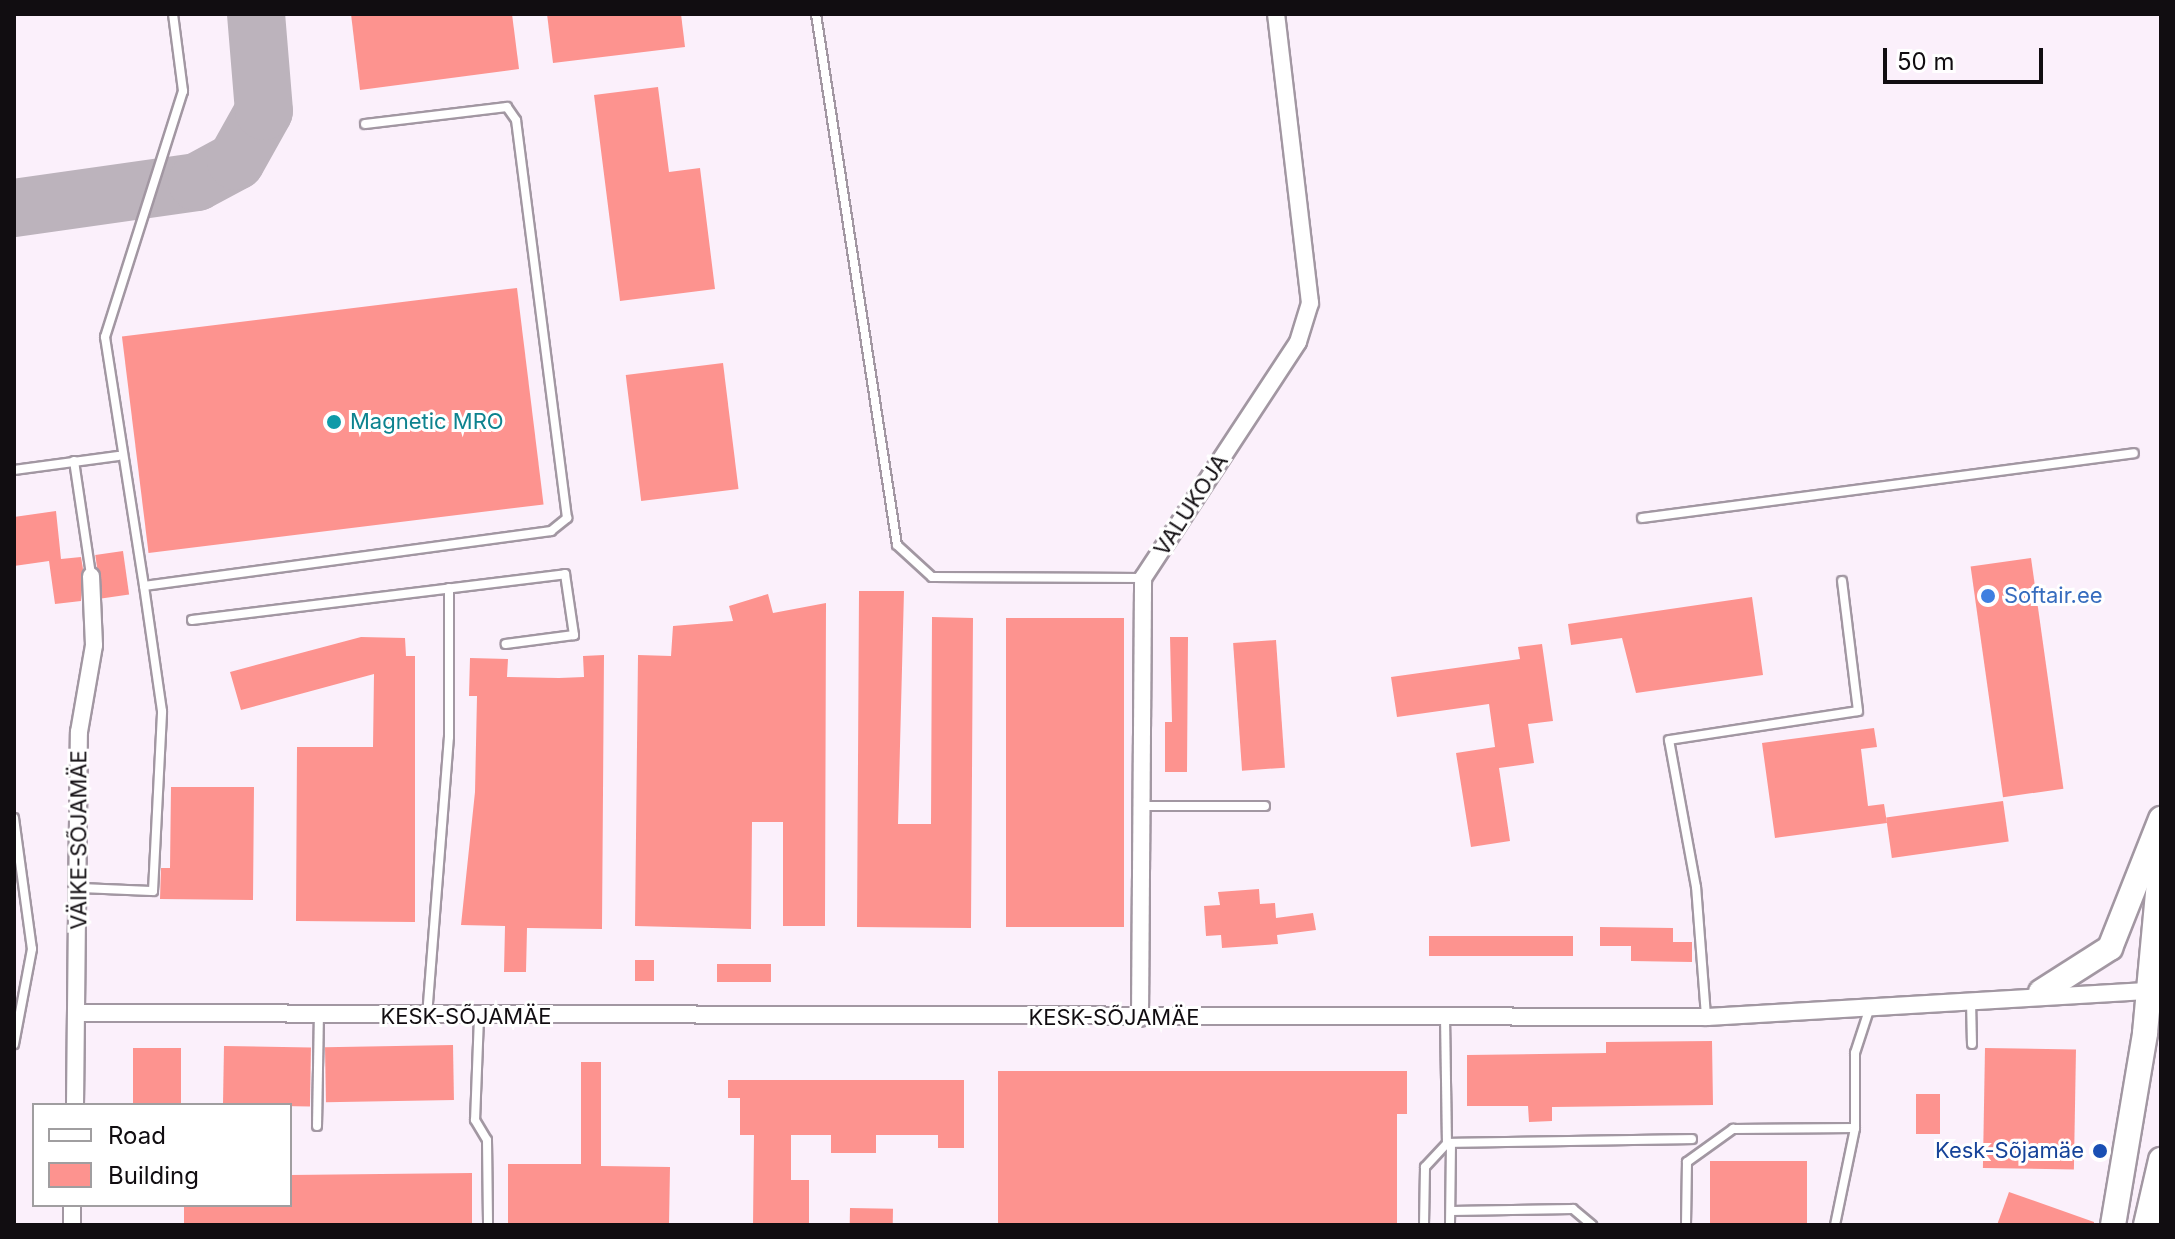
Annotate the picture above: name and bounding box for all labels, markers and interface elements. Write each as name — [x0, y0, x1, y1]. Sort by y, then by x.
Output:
scale bar — [1887, 32, 2047, 82]
text: 50 m — [1897, 47, 1955, 76]
place label: Magnetic MRO — [350, 409, 504, 435]
marker: Magnetic MRO — [325, 413, 343, 431]
street label: VALUKOJA — [1148, 449, 1234, 561]
place label: Softair.ee — [2004, 583, 2103, 609]
marker: Softair.ee — [1979, 587, 1997, 605]
street label: VÄIKE-SÕJAMÄE — [66, 750, 92, 930]
street label: KESK-SÕJAMÄE — [380, 1004, 552, 1030]
street label: KESK-SÕJAMÄE — [1028, 1005, 1200, 1031]
legend — [32, 1103, 292, 1207]
text: Road — [108, 1121, 166, 1150]
place label: Kesk-Sõjamäe — [1935, 1138, 2084, 1164]
marker: Kesk-Sõjamäe — [2091, 1142, 2109, 1160]
text: Building — [108, 1161, 199, 1190]

